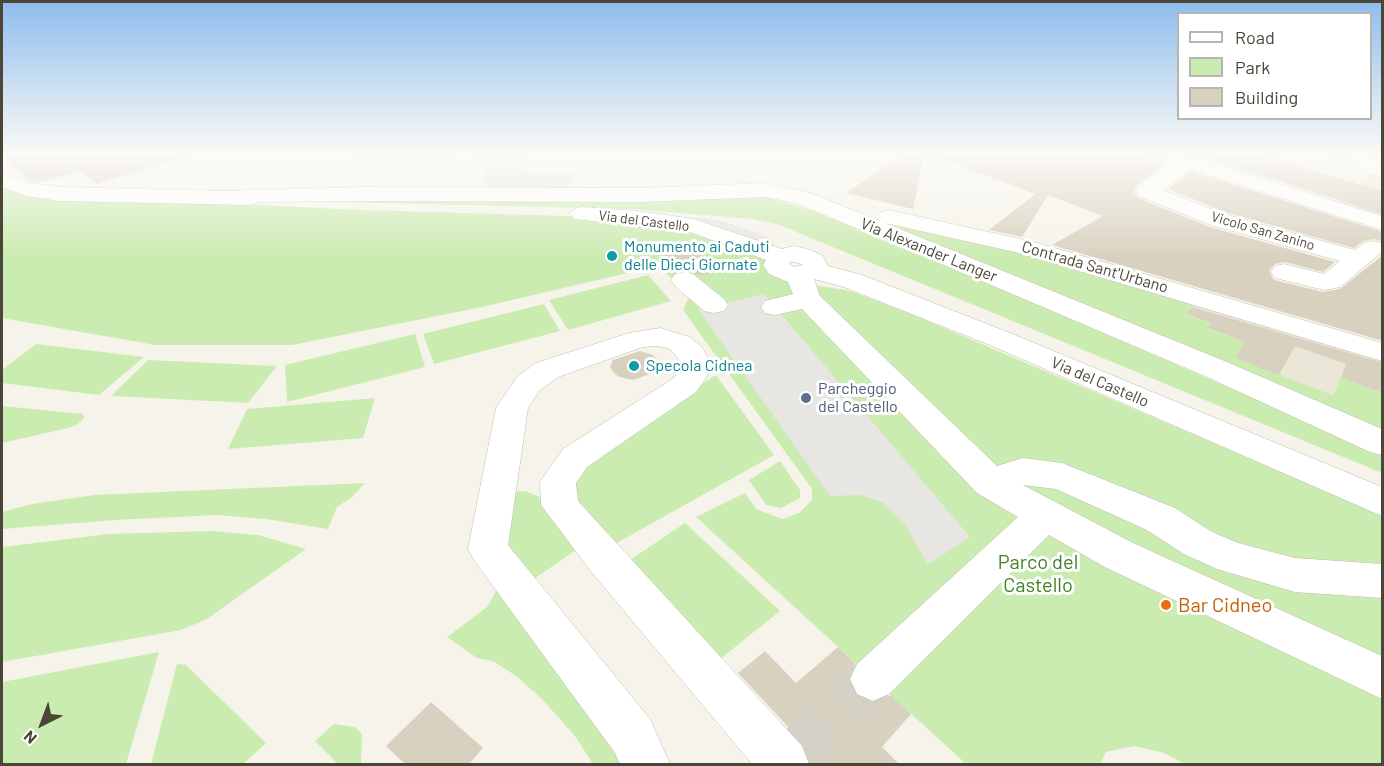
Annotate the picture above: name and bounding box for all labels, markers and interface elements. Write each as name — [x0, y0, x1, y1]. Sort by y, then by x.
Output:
legend — [1177, 12, 1372, 120]
text: Road — [1235, 26, 1275, 48]
text: Park — [1235, 56, 1270, 78]
text: Building — [1235, 86, 1298, 108]
street label: Via del Castello — [598, 207, 690, 235]
street label: Vicolo San Zanino — [1209, 208, 1317, 254]
street label: Via Alexander Langer — [858, 214, 1000, 286]
place label: Monumento ai Caduti delle Dieci Giornate — [624, 237, 770, 275]
street label: Contrada Sant'Urbano — [1020, 237, 1170, 297]
marker: Monumento ai Caduti delle Dieci Giornate — [605, 249, 619, 263]
street label: Via del Castello — [1048, 353, 1152, 411]
place label: Specola Cidnea — [646, 356, 752, 376]
marker: Specola Cidnea — [627, 359, 641, 373]
place label: Parcheggio del Castello — [818, 379, 898, 417]
marker: Parcheggio del Castello — [799, 391, 813, 405]
park label: Parco del Castello — [998, 550, 1078, 597]
place label: Bar Cidneo — [1178, 593, 1272, 617]
marker: Bar Cidneo — [1159, 598, 1173, 612]
north arrow — [12, 694, 72, 754]
text: N — [19, 727, 40, 748]

